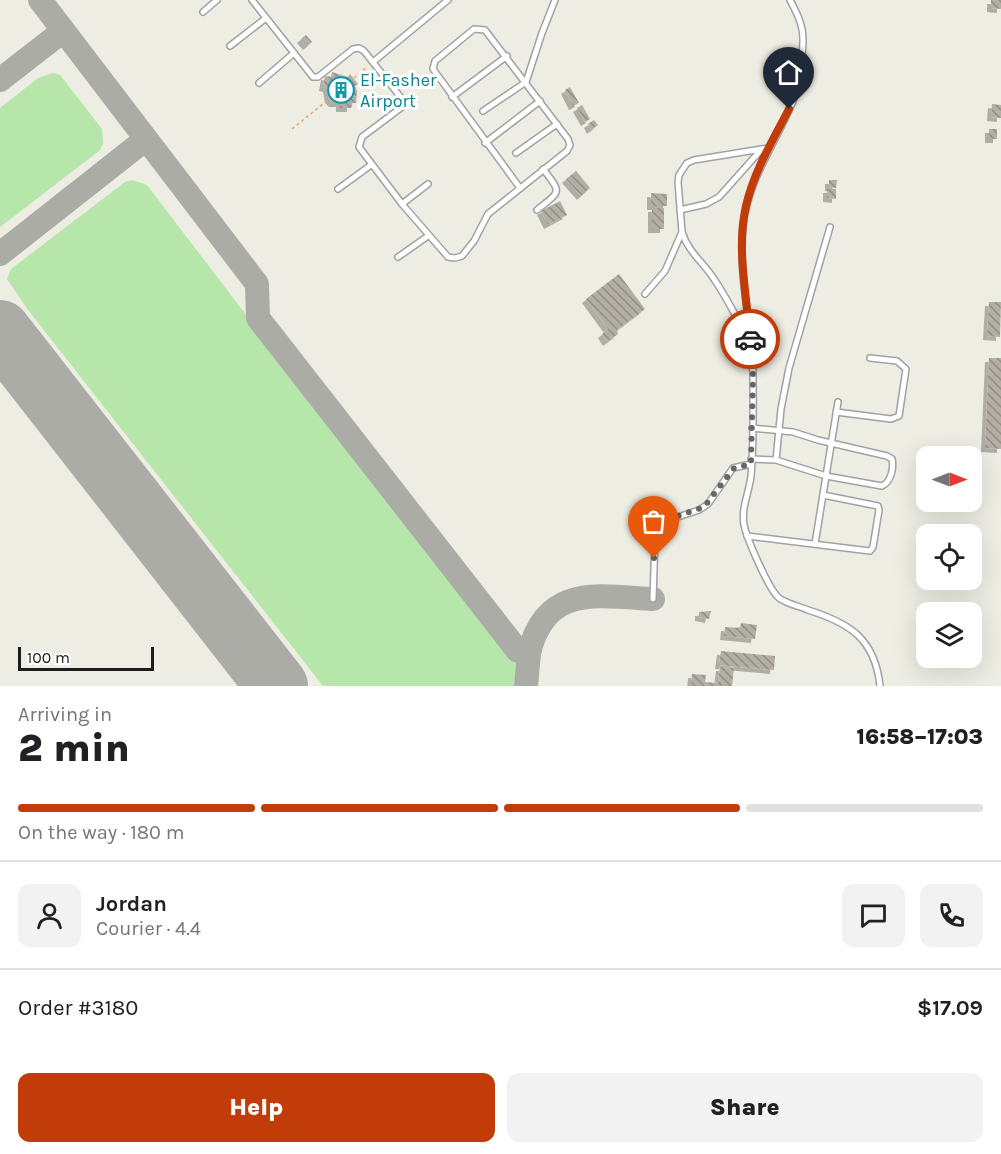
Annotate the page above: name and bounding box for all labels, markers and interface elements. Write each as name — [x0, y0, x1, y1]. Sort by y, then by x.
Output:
pin — [763, 47, 814, 109]
icon: home — [772, 56, 805, 89]
place label: El-Fasher Airport — [360, 69, 437, 112]
building icon: El-Fasher Airport — [326, 75, 356, 105]
courier — [720, 309, 780, 369]
icon: car — [734, 323, 767, 356]
north arrow — [916, 446, 982, 512]
map controls — [916, 446, 982, 668]
pin — [628, 496, 679, 558]
icon: bag — [637, 505, 670, 538]
button: locate — [916, 524, 982, 590]
button: layers — [916, 602, 982, 668]
scale bar — [18, 644, 154, 672]
text: 100 m — [27, 648, 70, 667]
text: Arriving in — [18, 703, 112, 726]
text: 16:58–17:03 — [857, 724, 983, 750]
text: 2 min — [18, 725, 130, 771]
text: On the way · 180 m — [18, 821, 184, 844]
button: person — [18, 884, 81, 947]
button: chat — [842, 884, 905, 947]
button: phone — [920, 884, 983, 947]
text: Jordan — [96, 891, 167, 917]
text: Courier · 4.4 — [96, 917, 201, 940]
text: Order #3180 — [18, 995, 138, 1021]
text: $17.09 — [917, 995, 983, 1021]
button: Help — [18, 1073, 495, 1142]
button: Share — [507, 1073, 983, 1142]

